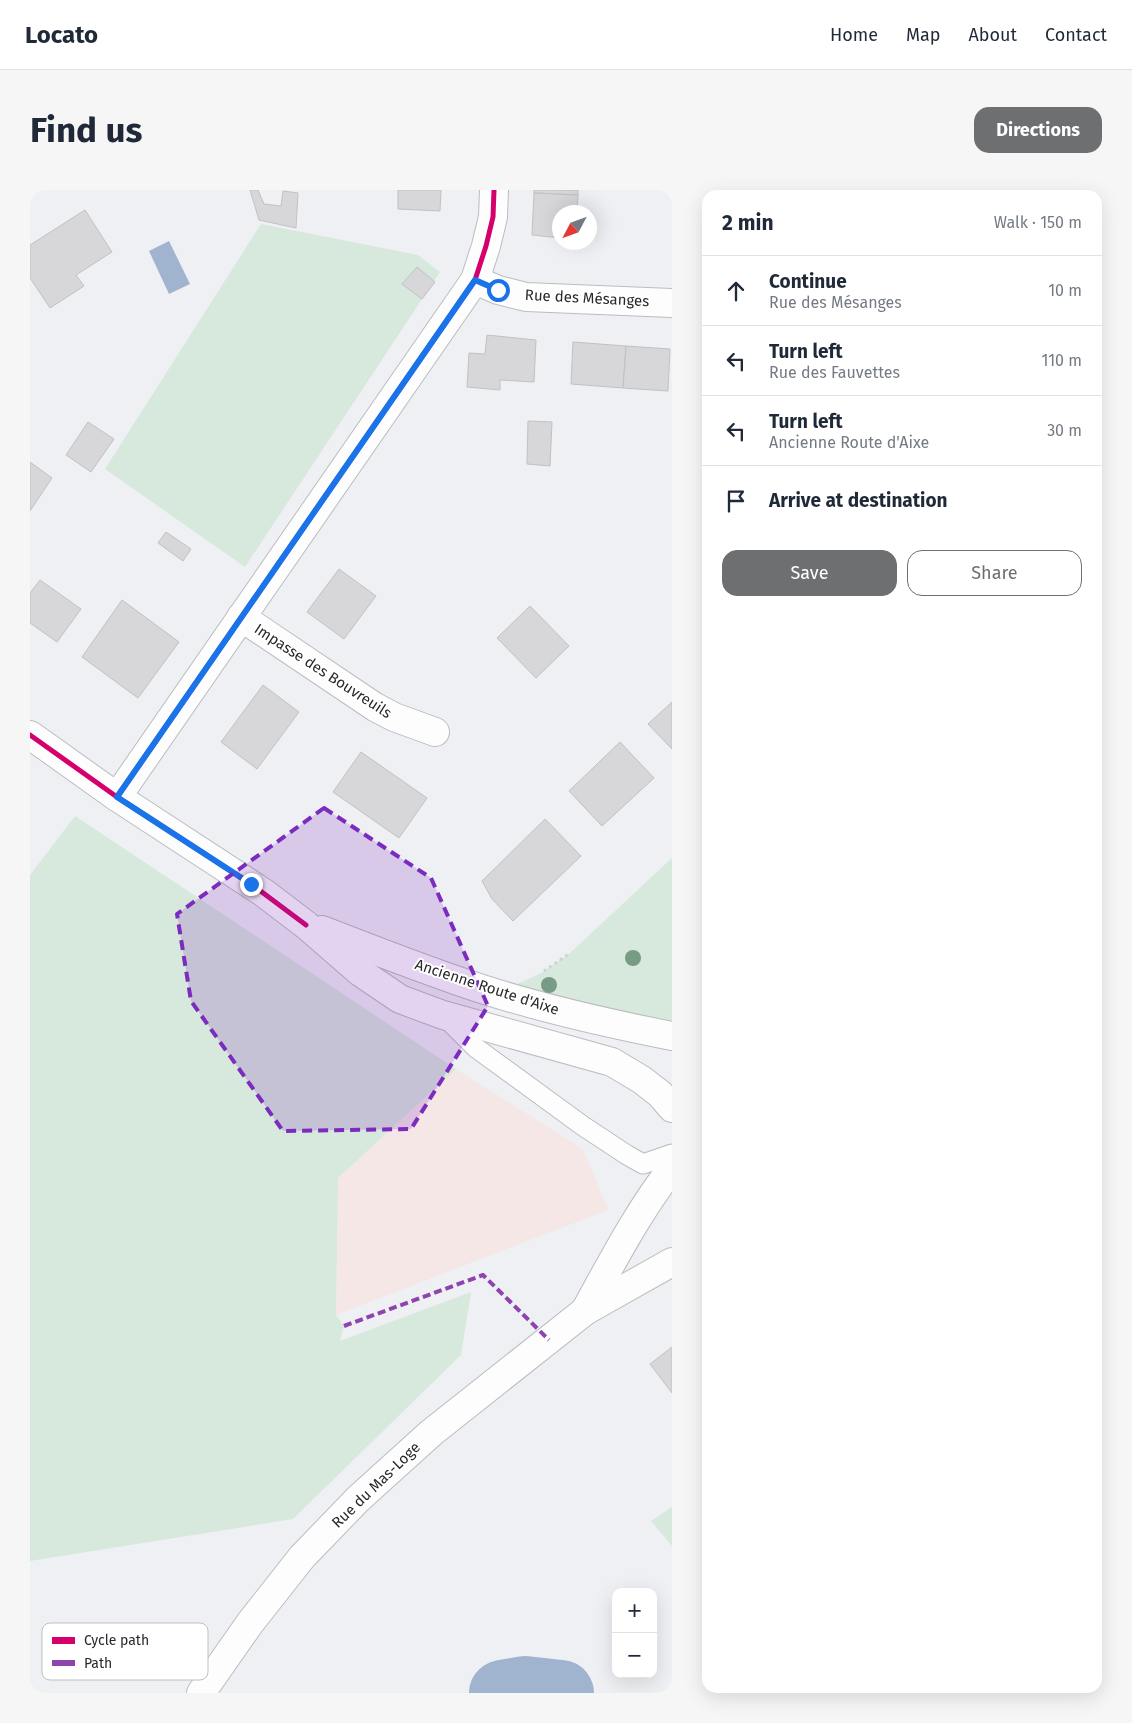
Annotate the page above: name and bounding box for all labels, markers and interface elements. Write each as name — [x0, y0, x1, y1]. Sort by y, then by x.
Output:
text: Locato — [25, 21, 98, 49]
text: Home — [830, 24, 878, 46]
text: Map — [906, 24, 940, 46]
text: About — [968, 24, 1017, 46]
text: Contact — [1045, 24, 1107, 46]
button: Directions — [974, 107, 1102, 153]
text: Find us — [30, 109, 142, 151]
north arrow — [552, 205, 597, 250]
text: 2 min — [722, 210, 774, 236]
text: Walk · 150 m — [994, 213, 1082, 232]
text: Continue — [769, 270, 847, 293]
icon: ahead — [722, 277, 750, 305]
route start — [487, 279, 510, 302]
text: 10 m — [1048, 281, 1082, 300]
street label: Rue des Mésanges — [524, 286, 650, 310]
text: Rue des Mésanges — [769, 293, 902, 312]
text: Turn left — [769, 340, 843, 363]
icon: left — [722, 347, 750, 375]
text: 110 m — [1041, 351, 1082, 370]
text: Rue des Fauvettes — [769, 363, 900, 382]
text: Turn left — [769, 410, 843, 433]
icon: left — [722, 417, 750, 445]
text: 30 m — [1047, 421, 1082, 440]
text: Ancienne Route d'Aixe — [769, 433, 929, 452]
icon: arrive — [722, 487, 750, 515]
text: Arrive at destination — [769, 489, 948, 512]
button: Save — [722, 550, 897, 596]
button: Share — [907, 550, 1082, 596]
street label: Impasse des Bouvreuils — [251, 620, 395, 722]
route end — [240, 873, 263, 896]
street label: Ancienne Route d'Aixe — [413, 955, 561, 1019]
street label: Rue du Mas-Loge — [328, 1438, 424, 1532]
map controls — [612, 1588, 657, 1678]
button: + — [612, 1588, 657, 1633]
legend — [42, 1623, 208, 1680]
text: Cycle path — [84, 1632, 149, 1649]
button: − — [612, 1633, 657, 1678]
text: Path — [84, 1655, 112, 1672]

